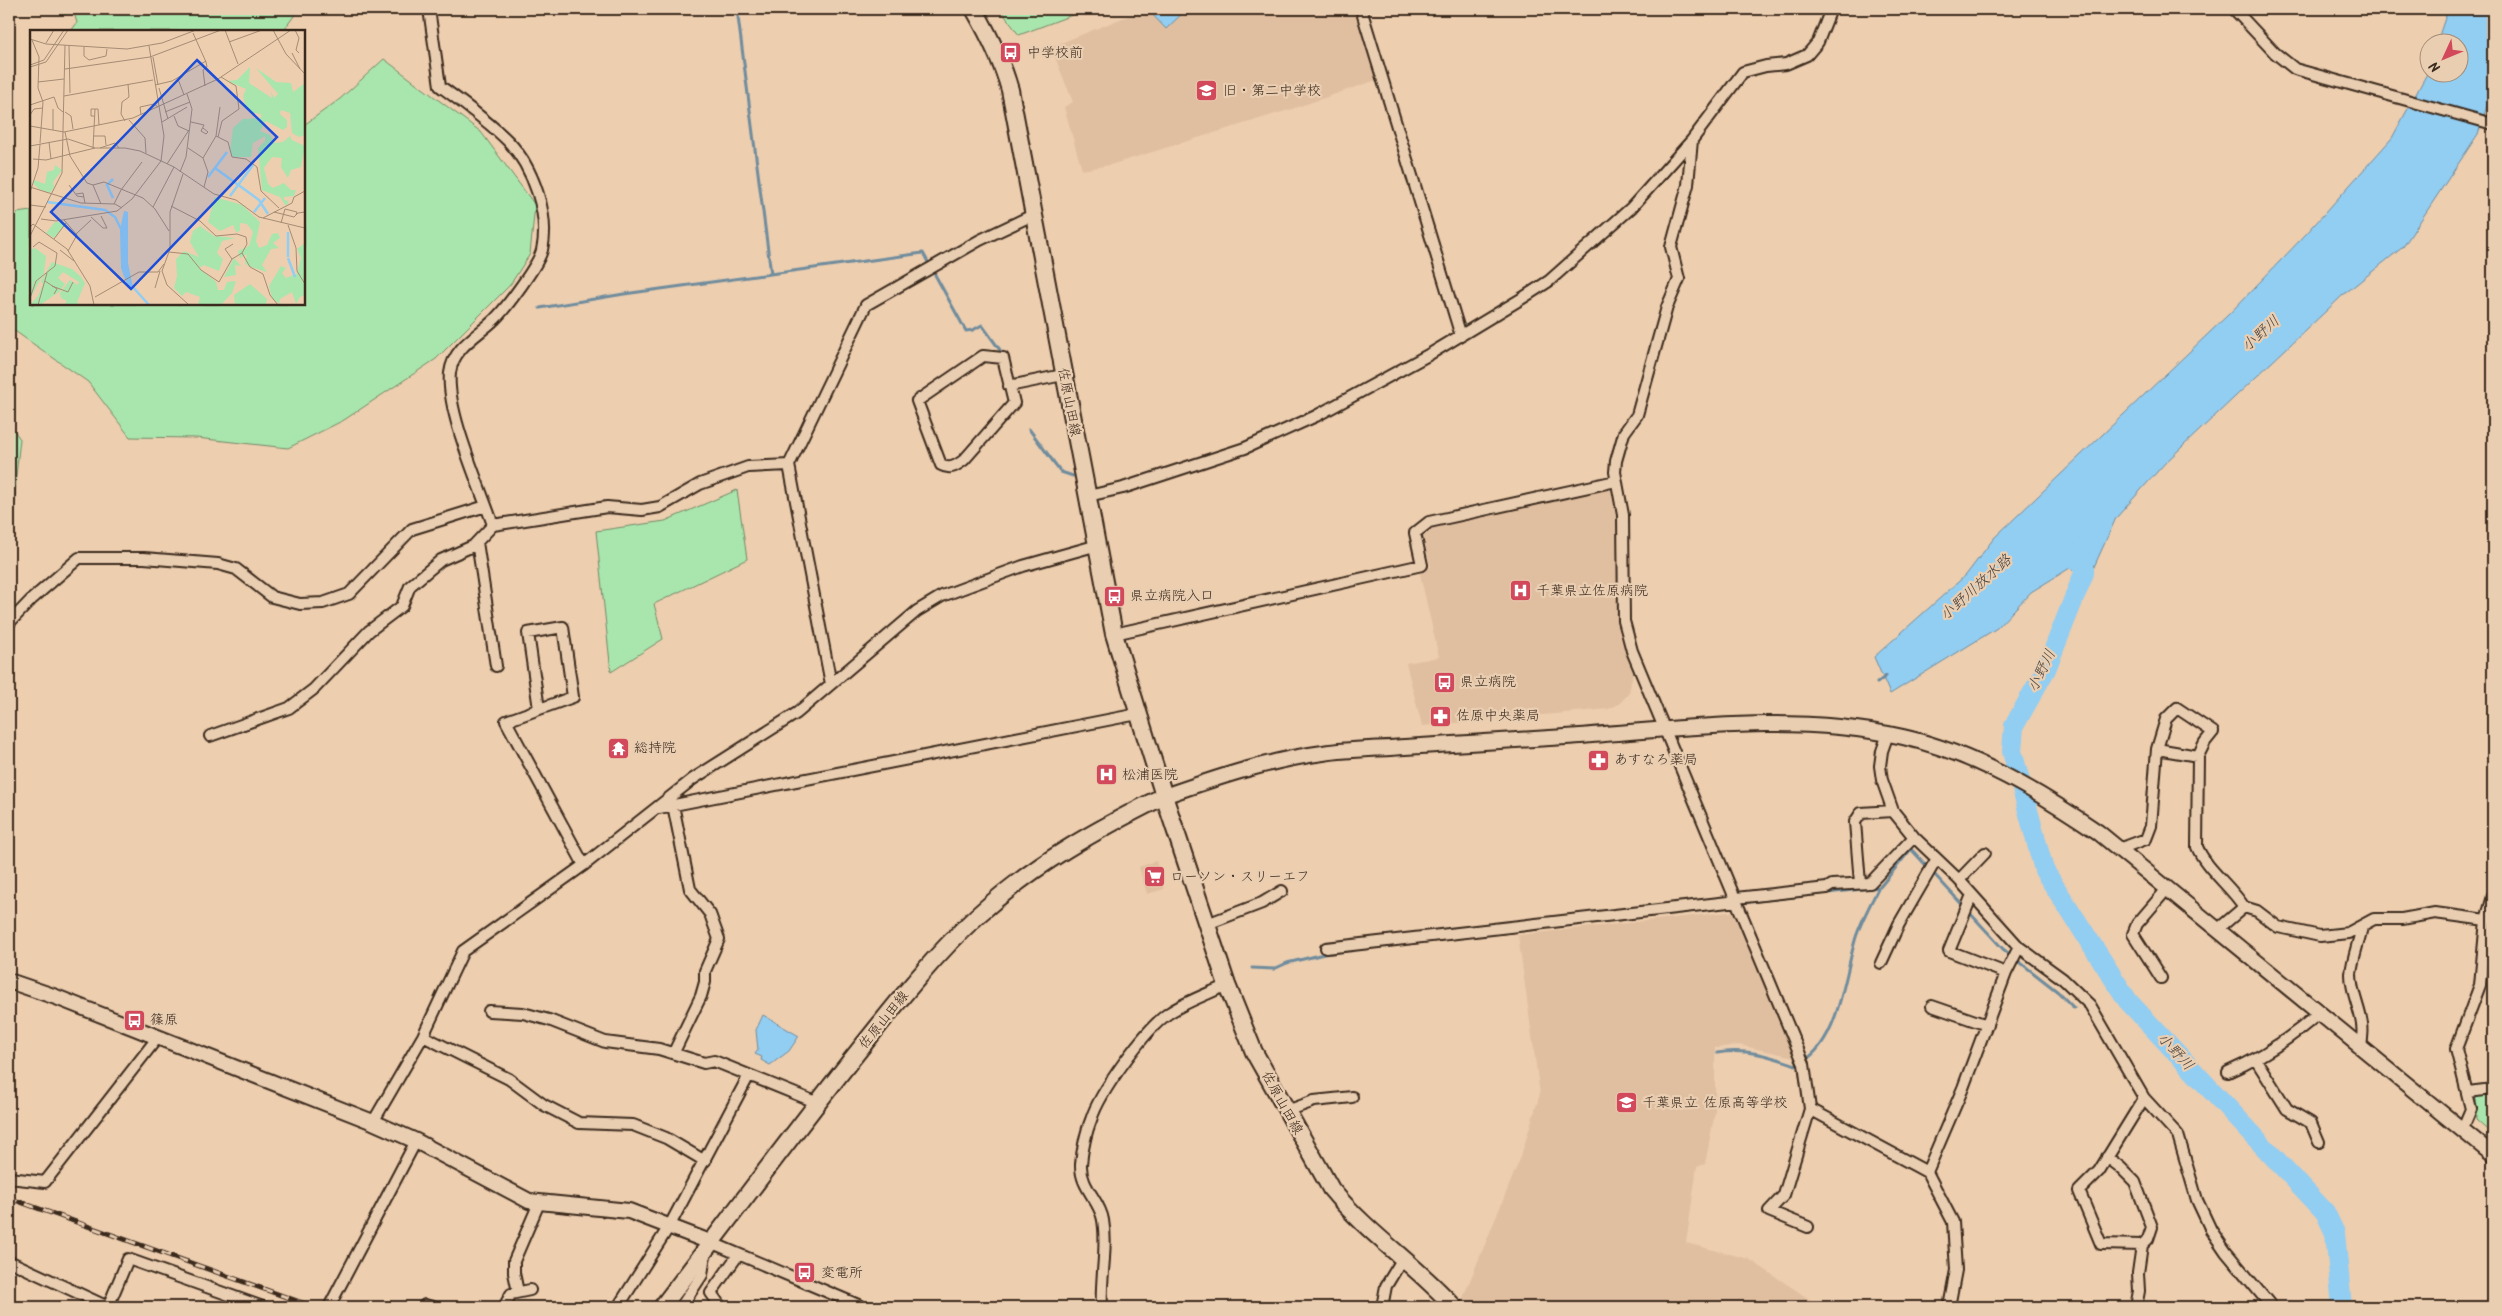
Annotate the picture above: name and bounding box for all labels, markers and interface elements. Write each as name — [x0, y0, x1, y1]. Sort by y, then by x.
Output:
inset map — [30, 30, 305, 305]
north arrow — [2420, 32, 2470, 82]
bus stop icon: 中学校前 — [999, 41, 1023, 65]
place label: 中学校前 — [1027, 42, 1083, 64]
text: N — [2424, 55, 2446, 77]
school or university icon: 旧・第二中学校 — [1195, 79, 1219, 103]
place label: 旧・第二中学校 — [1223, 80, 1321, 102]
water label: 小野川 — [2236, 310, 2286, 358]
street label: 佐原山田線 — [1052, 366, 1086, 438]
water label: 小野川放水路 — [1935, 548, 2018, 627]
hospital icon: 千葉県立佐原病院 — [1508, 579, 1532, 603]
place label: 千葉県立佐原病院 — [1536, 580, 1648, 602]
bus stop icon: 県立病院入口 — [1102, 584, 1126, 608]
place label: 県立病院入口 — [1130, 585, 1214, 607]
water label: 小野川 — [2021, 646, 2063, 696]
bus stop icon: 県立病院 — [1432, 670, 1456, 694]
place label: 県立病院 — [1460, 671, 1516, 693]
pharmacy icon: 佐原中央薬局 — [1428, 704, 1452, 728]
place label: 佐原中央薬局 — [1456, 705, 1540, 727]
temple icon: 総持院 — [606, 736, 630, 760]
place label: 総持院 — [634, 737, 676, 759]
pharmacy icon: あすなろ薬局 — [1586, 748, 1610, 772]
place label: あすなろ薬局 — [1614, 749, 1698, 771]
hospital icon: 松浦医院 — [1094, 763, 1118, 787]
place label: 松浦医院 — [1122, 764, 1178, 786]
supermarket icon: ローソン・スリーエフ — [1142, 865, 1166, 889]
place label: ローソン・スリーエフ — [1170, 866, 1310, 888]
street label: 佐原山田線 — [853, 986, 915, 1054]
bus stop icon: 篠原 — [122, 1008, 146, 1032]
place label: 篠原 — [150, 1009, 178, 1031]
water label: 小野川 — [2151, 1027, 2199, 1077]
street label: 佐原山田線 — [1255, 1067, 1309, 1139]
school or university icon: 千葉県立 佐原高等学校 — [1614, 1091, 1638, 1115]
place label: 千葉県立 佐原高等学校 — [1642, 1092, 1788, 1114]
bus stop icon: 変電所 — [793, 1261, 817, 1285]
place label: 変電所 — [821, 1262, 863, 1284]

